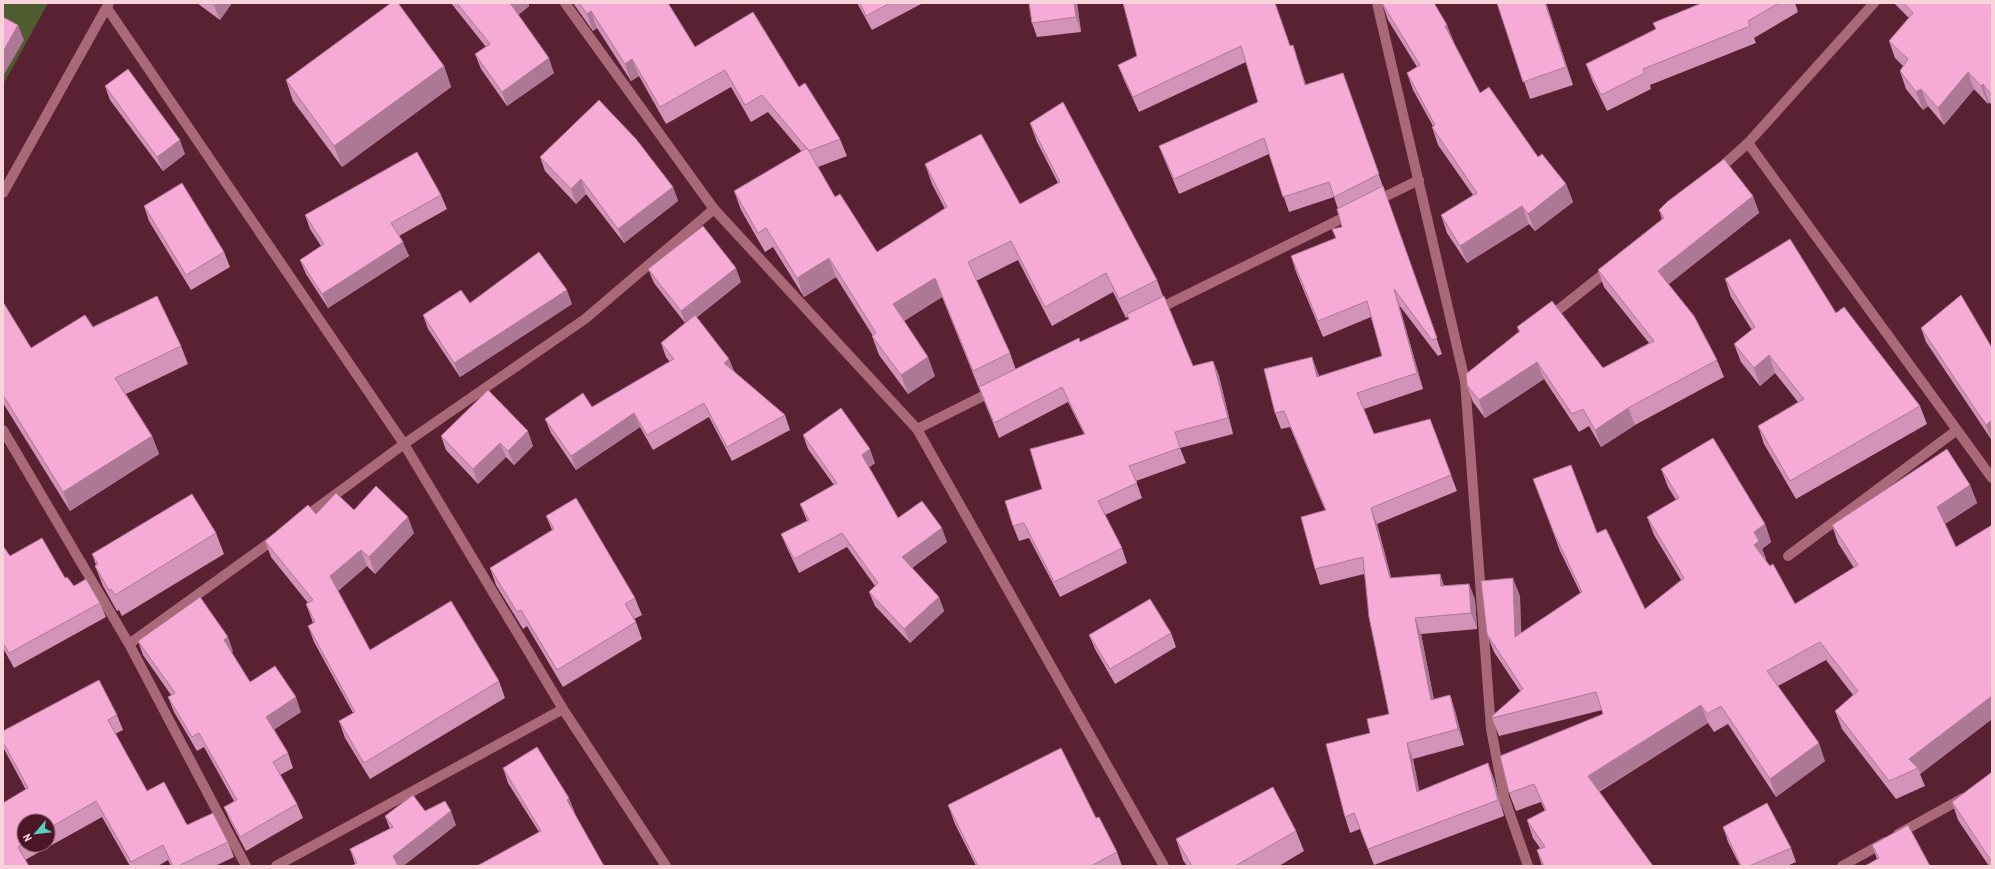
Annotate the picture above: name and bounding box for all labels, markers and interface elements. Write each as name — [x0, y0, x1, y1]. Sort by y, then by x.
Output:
north arrow — [16, 813, 56, 853]
text: N — [19, 832, 35, 844]

